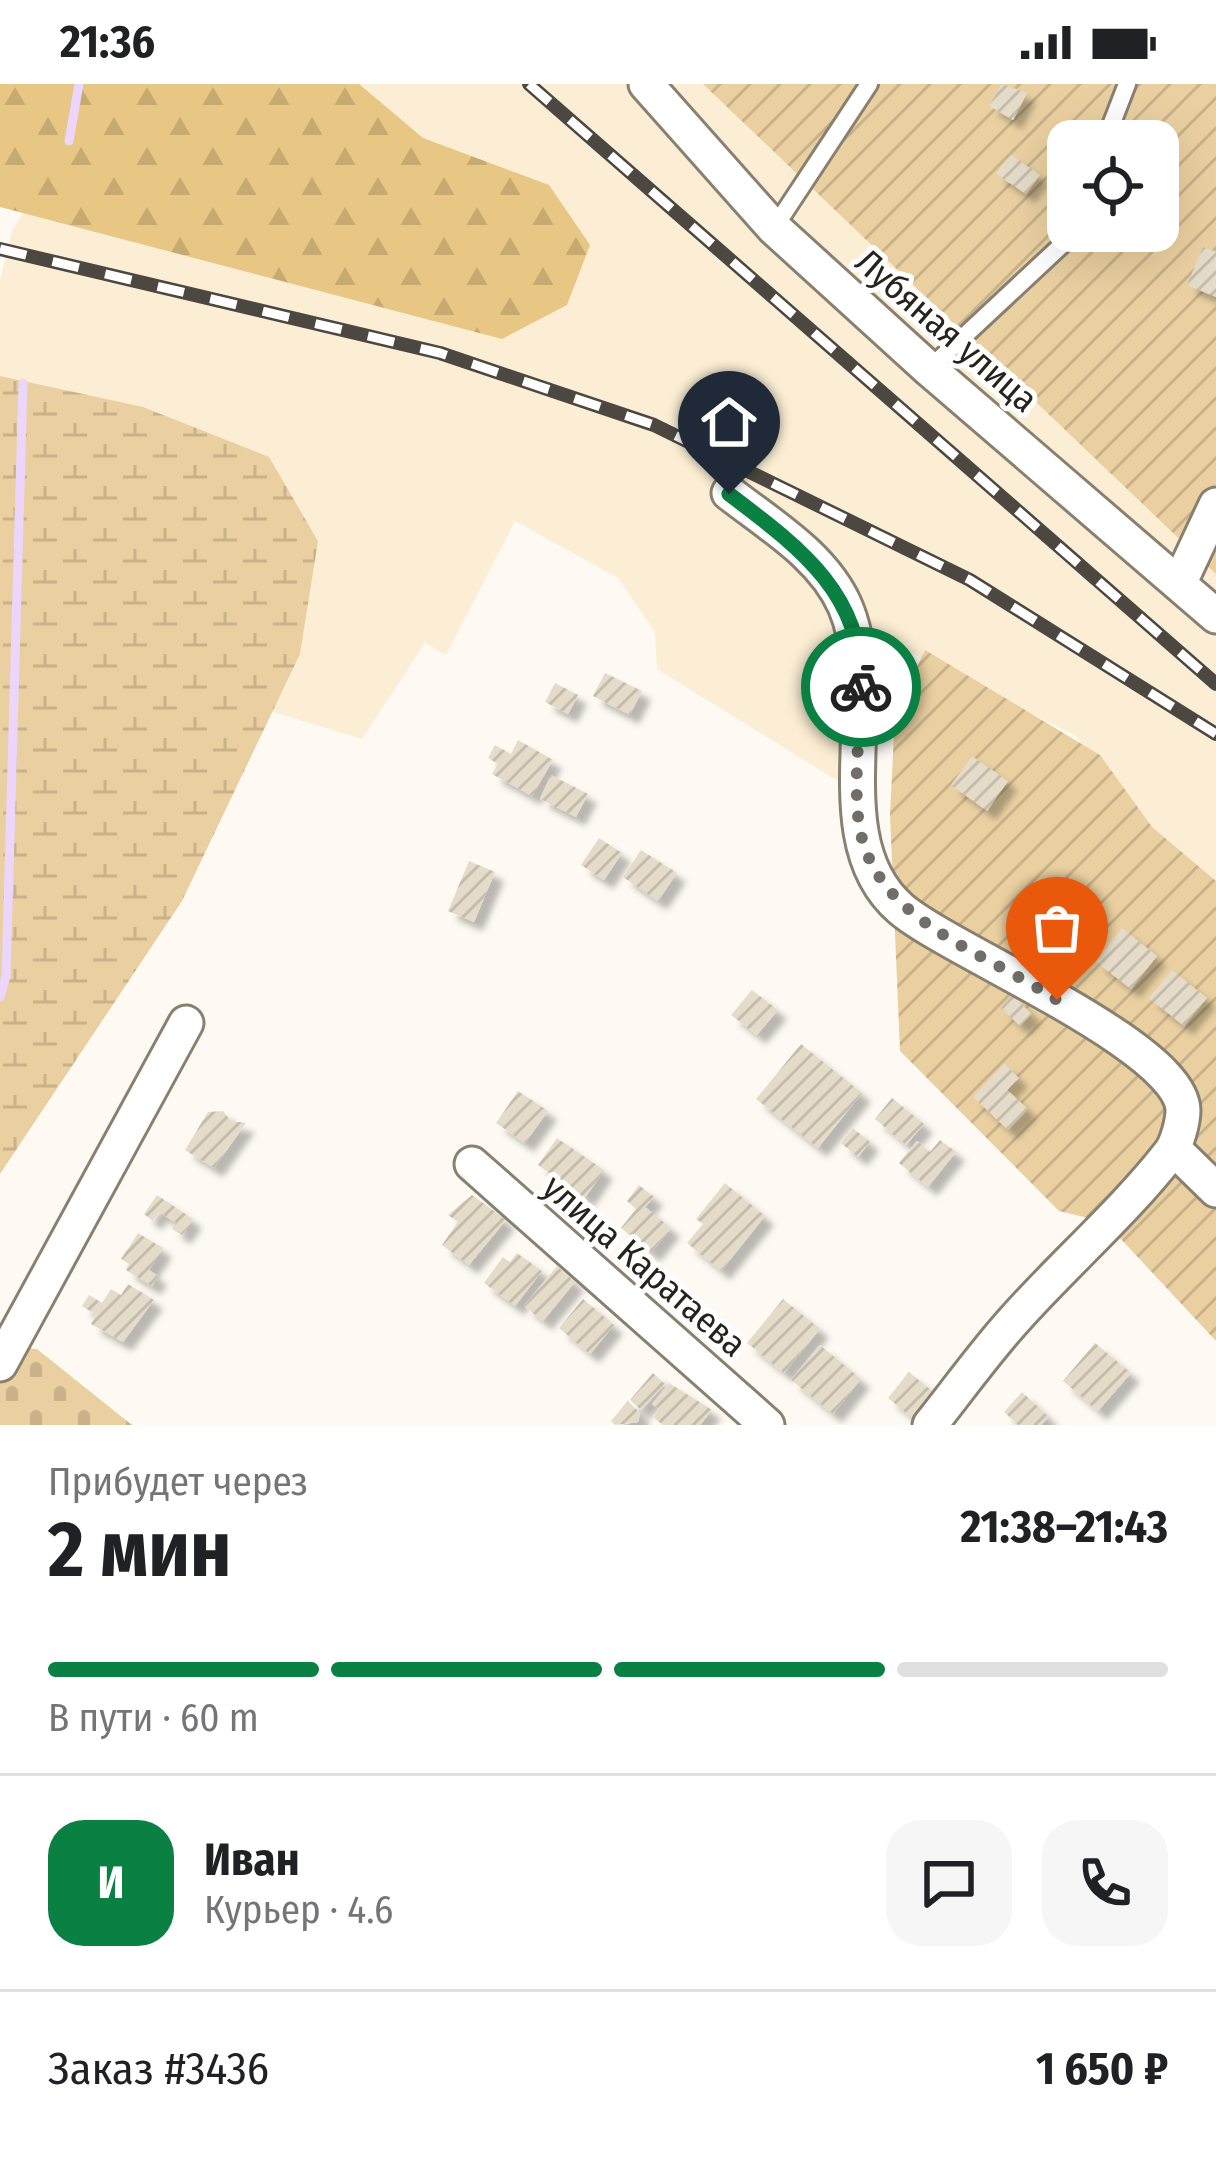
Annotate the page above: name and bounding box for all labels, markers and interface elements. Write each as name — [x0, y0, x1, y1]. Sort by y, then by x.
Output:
text: 21:36 — [60, 15, 155, 69]
map controls — [1047, 120, 1179, 252]
button: locate — [1047, 120, 1179, 252]
street label: Лубяная улица — [846, 240, 1046, 422]
pin — [678, 371, 780, 494]
icon: home — [696, 389, 762, 455]
courier — [801, 627, 921, 747]
icon: bike — [828, 654, 894, 720]
pin — [1006, 877, 1108, 1000]
icon: bag — [1024, 895, 1090, 961]
street label: улица Каратаева — [534, 1165, 755, 1366]
text: Прибудет через — [48, 1459, 308, 1505]
text: 21:38–21:43 — [961, 1500, 1168, 1554]
text: 2 мин — [48, 1503, 231, 1597]
text: В пути · 60 m — [48, 1695, 259, 1741]
button: chat — [886, 1820, 1012, 1946]
button: phone — [1042, 1820, 1168, 1946]
text: Иван — [204, 1833, 300, 1887]
text: И — [98, 1856, 124, 1910]
text: Курьер · 4.6 — [204, 1887, 393, 1933]
text: Заказ #3436 — [48, 2042, 269, 2096]
text: 1 650 ₽ — [1036, 2042, 1168, 2096]

